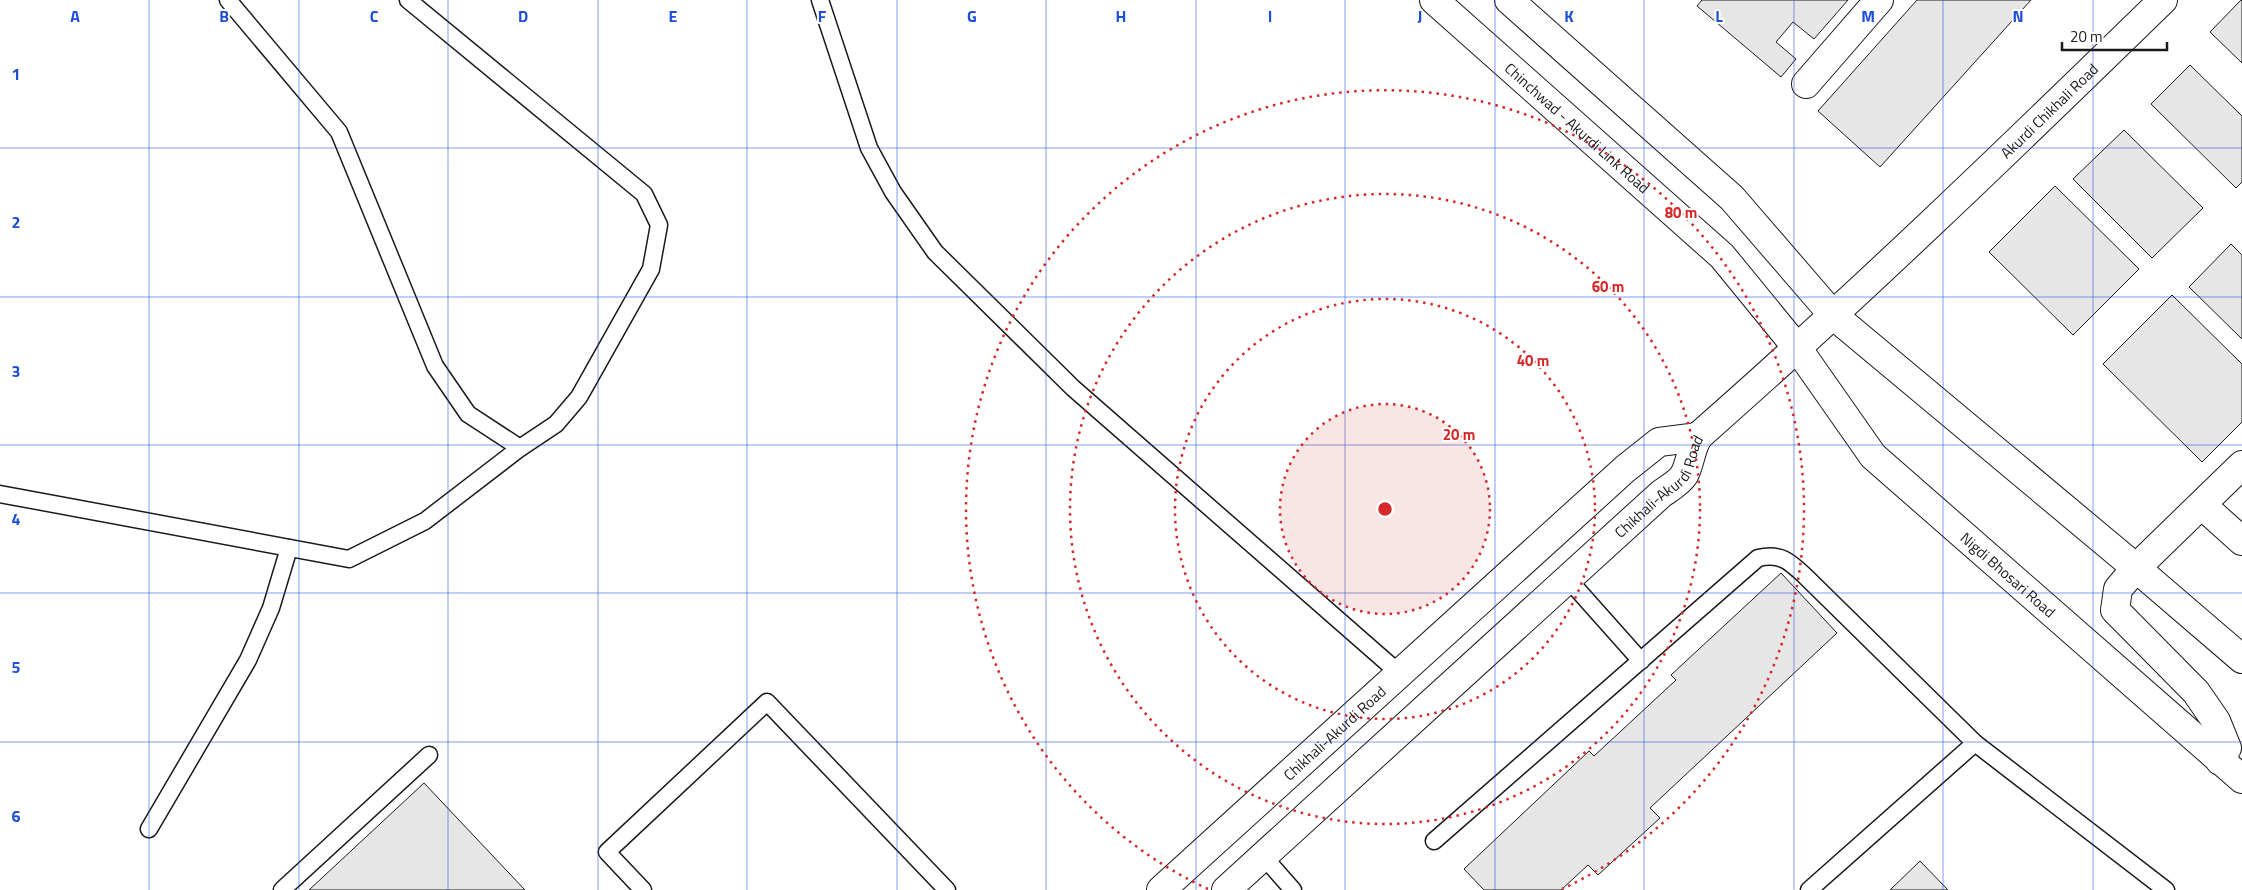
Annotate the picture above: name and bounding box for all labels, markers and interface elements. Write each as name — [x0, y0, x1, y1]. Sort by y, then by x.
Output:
text: A — [70, 4, 80, 28]
text: B — [219, 4, 229, 28]
text: C — [370, 4, 379, 28]
text: D — [518, 4, 528, 28]
text: E — [669, 4, 678, 28]
text: F — [818, 4, 827, 28]
text: G — [967, 4, 977, 28]
text: H — [1116, 4, 1126, 28]
text: I — [1268, 4, 1272, 28]
text: J — [1418, 4, 1422, 28]
text: K — [1564, 4, 1574, 28]
text: L — [1715, 4, 1723, 28]
text: M — [1861, 4, 1875, 28]
text: N — [2012, 4, 2024, 28]
scale bar — [2062, 20, 2167, 52]
text: 20 m — [2070, 25, 2103, 48]
street label: Chinchwad - Akurdi Link Road — [1500, 57, 1655, 198]
street label: Akurdi Chikhali Road — [1995, 58, 2103, 164]
text: 1 — [12, 62, 20, 86]
text: 80 m — [1665, 201, 1697, 224]
text: 2 — [12, 210, 20, 234]
text: 60 m — [1592, 275, 1624, 298]
text: 40 m — [1517, 349, 1549, 372]
text: 3 — [12, 359, 20, 383]
text: 20 m — [1443, 423, 1475, 446]
street label: Chikhali-Akurdi Road — [1609, 430, 1709, 543]
centre of rings — [1376, 500, 1394, 518]
text: 4 — [12, 507, 21, 531]
street label: Nigdi Bhosari Road — [1956, 526, 2061, 623]
text: 5 — [12, 655, 21, 679]
street label: Chikhali-Akurdi Road — [1278, 680, 1391, 786]
text: 6 — [12, 804, 21, 828]

